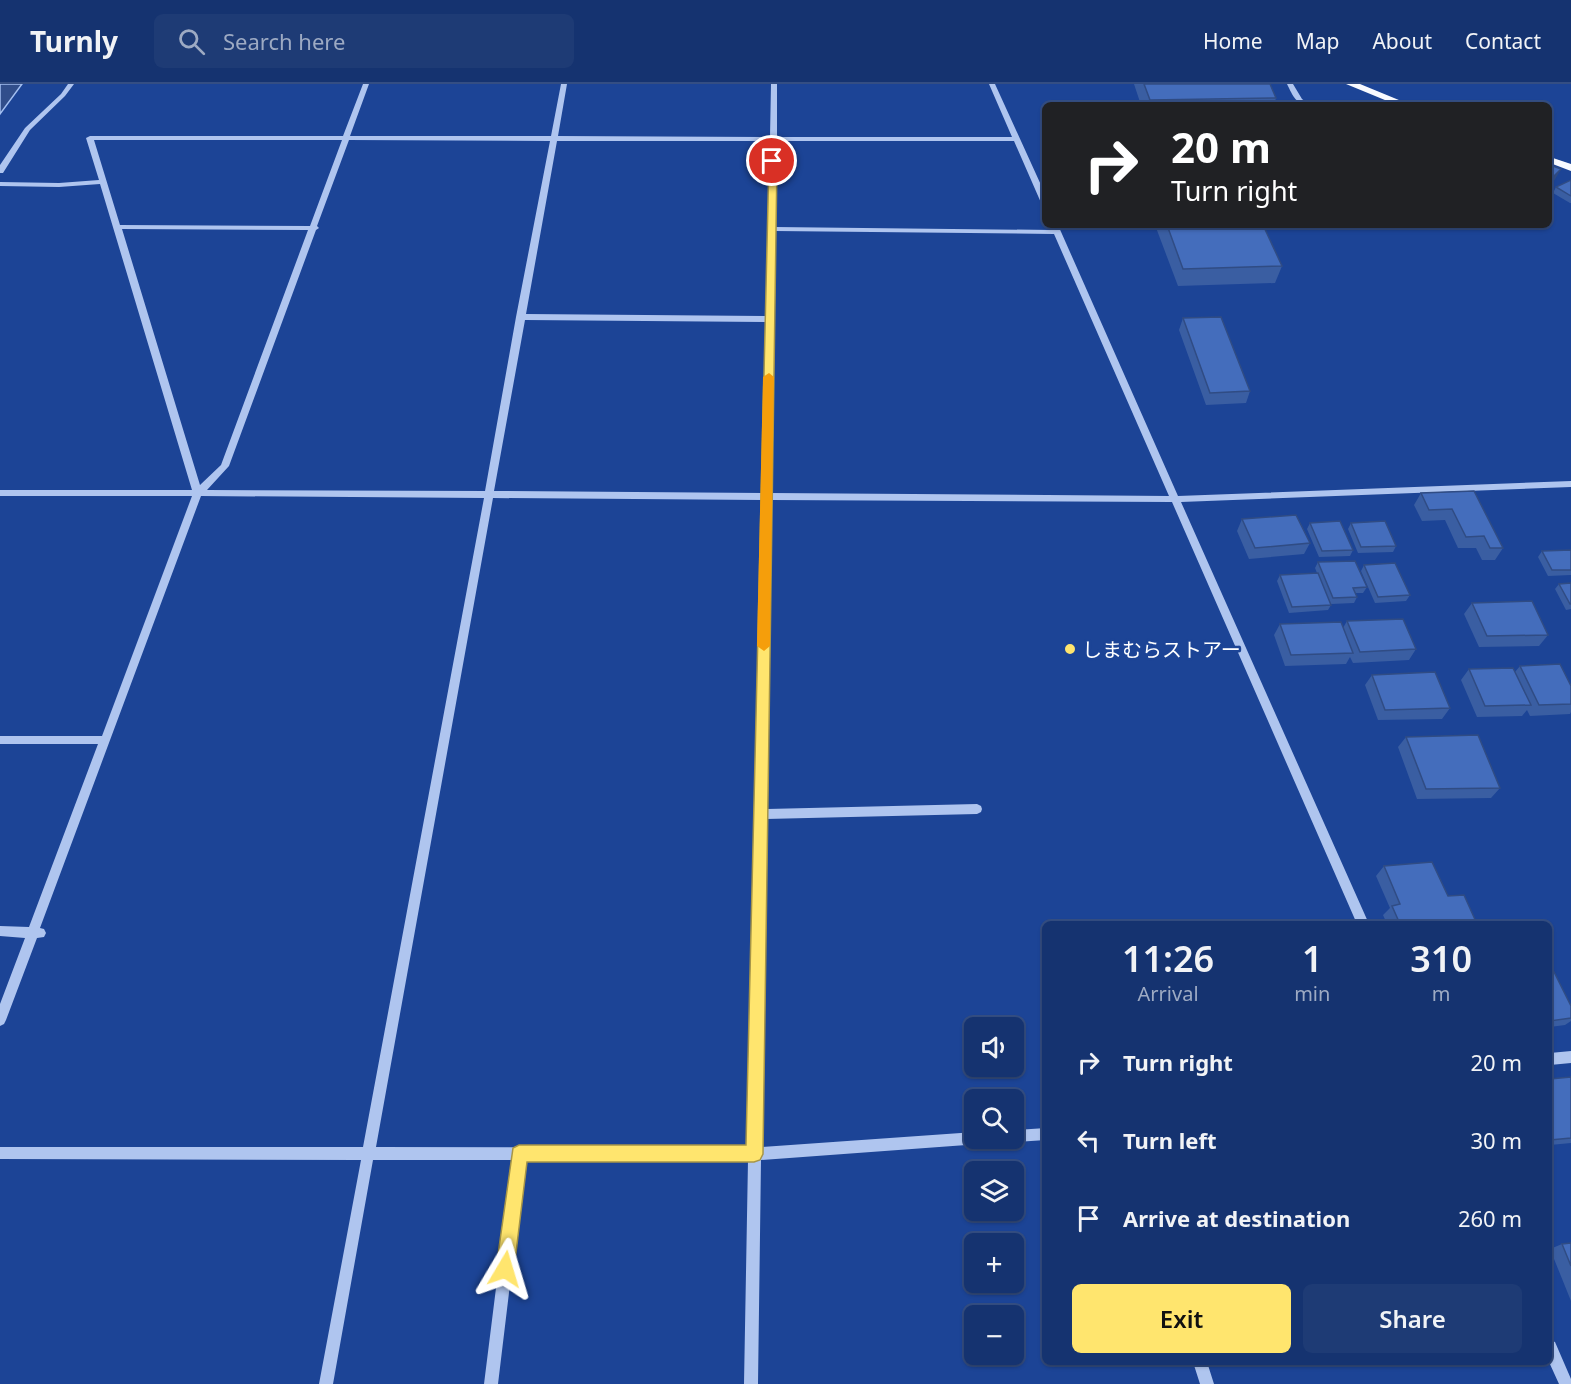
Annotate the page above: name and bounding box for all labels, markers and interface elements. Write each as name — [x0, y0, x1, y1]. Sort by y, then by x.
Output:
search box — [154, 14, 574, 68]
text: Turnly — [30, 22, 118, 60]
icon: search — [175, 25, 208, 58]
text: Search here — [223, 26, 345, 56]
text: Home — [1203, 27, 1263, 55]
text: Map — [1296, 27, 1339, 55]
text: About — [1372, 27, 1432, 55]
text: Contact — [1465, 27, 1541, 55]
text: 20 m — [1171, 118, 1271, 175]
icon: right — [1072, 126, 1150, 204]
pin — [746, 135, 797, 186]
icon: arrive — [755, 144, 788, 177]
text: Turn right — [1171, 172, 1297, 209]
place label: しまむらストアー — [1082, 636, 1241, 663]
marker: しまむらストアー — [1063, 642, 1077, 656]
text: 11:26 — [1122, 934, 1214, 983]
text: 1 — [1302, 934, 1323, 983]
text: 310 — [1410, 934, 1472, 983]
text: Arrival — [1138, 980, 1199, 1007]
text: min — [1294, 980, 1330, 1007]
text: m — [1432, 980, 1451, 1007]
map controls — [964, 1017, 1024, 1365]
button: sound — [964, 1017, 1024, 1077]
icon: right — [1072, 1046, 1105, 1079]
text: Turn right — [1123, 1047, 1233, 1077]
text: 20 m — [1471, 1047, 1522, 1077]
button: search — [964, 1089, 1024, 1149]
icon: left — [1072, 1124, 1105, 1157]
text: Turn left — [1123, 1125, 1217, 1155]
text: 30 m — [1471, 1125, 1522, 1155]
button: layers — [964, 1161, 1024, 1221]
icon: arrive — [1072, 1202, 1105, 1235]
text: Arrive at destination — [1123, 1203, 1350, 1233]
text: 260 m — [1458, 1203, 1522, 1233]
button: + — [964, 1233, 1024, 1293]
position arrow — [473, 1237, 537, 1301]
button: Exit — [1072, 1284, 1291, 1353]
button: Share — [1303, 1284, 1522, 1353]
button: − — [964, 1305, 1024, 1365]

